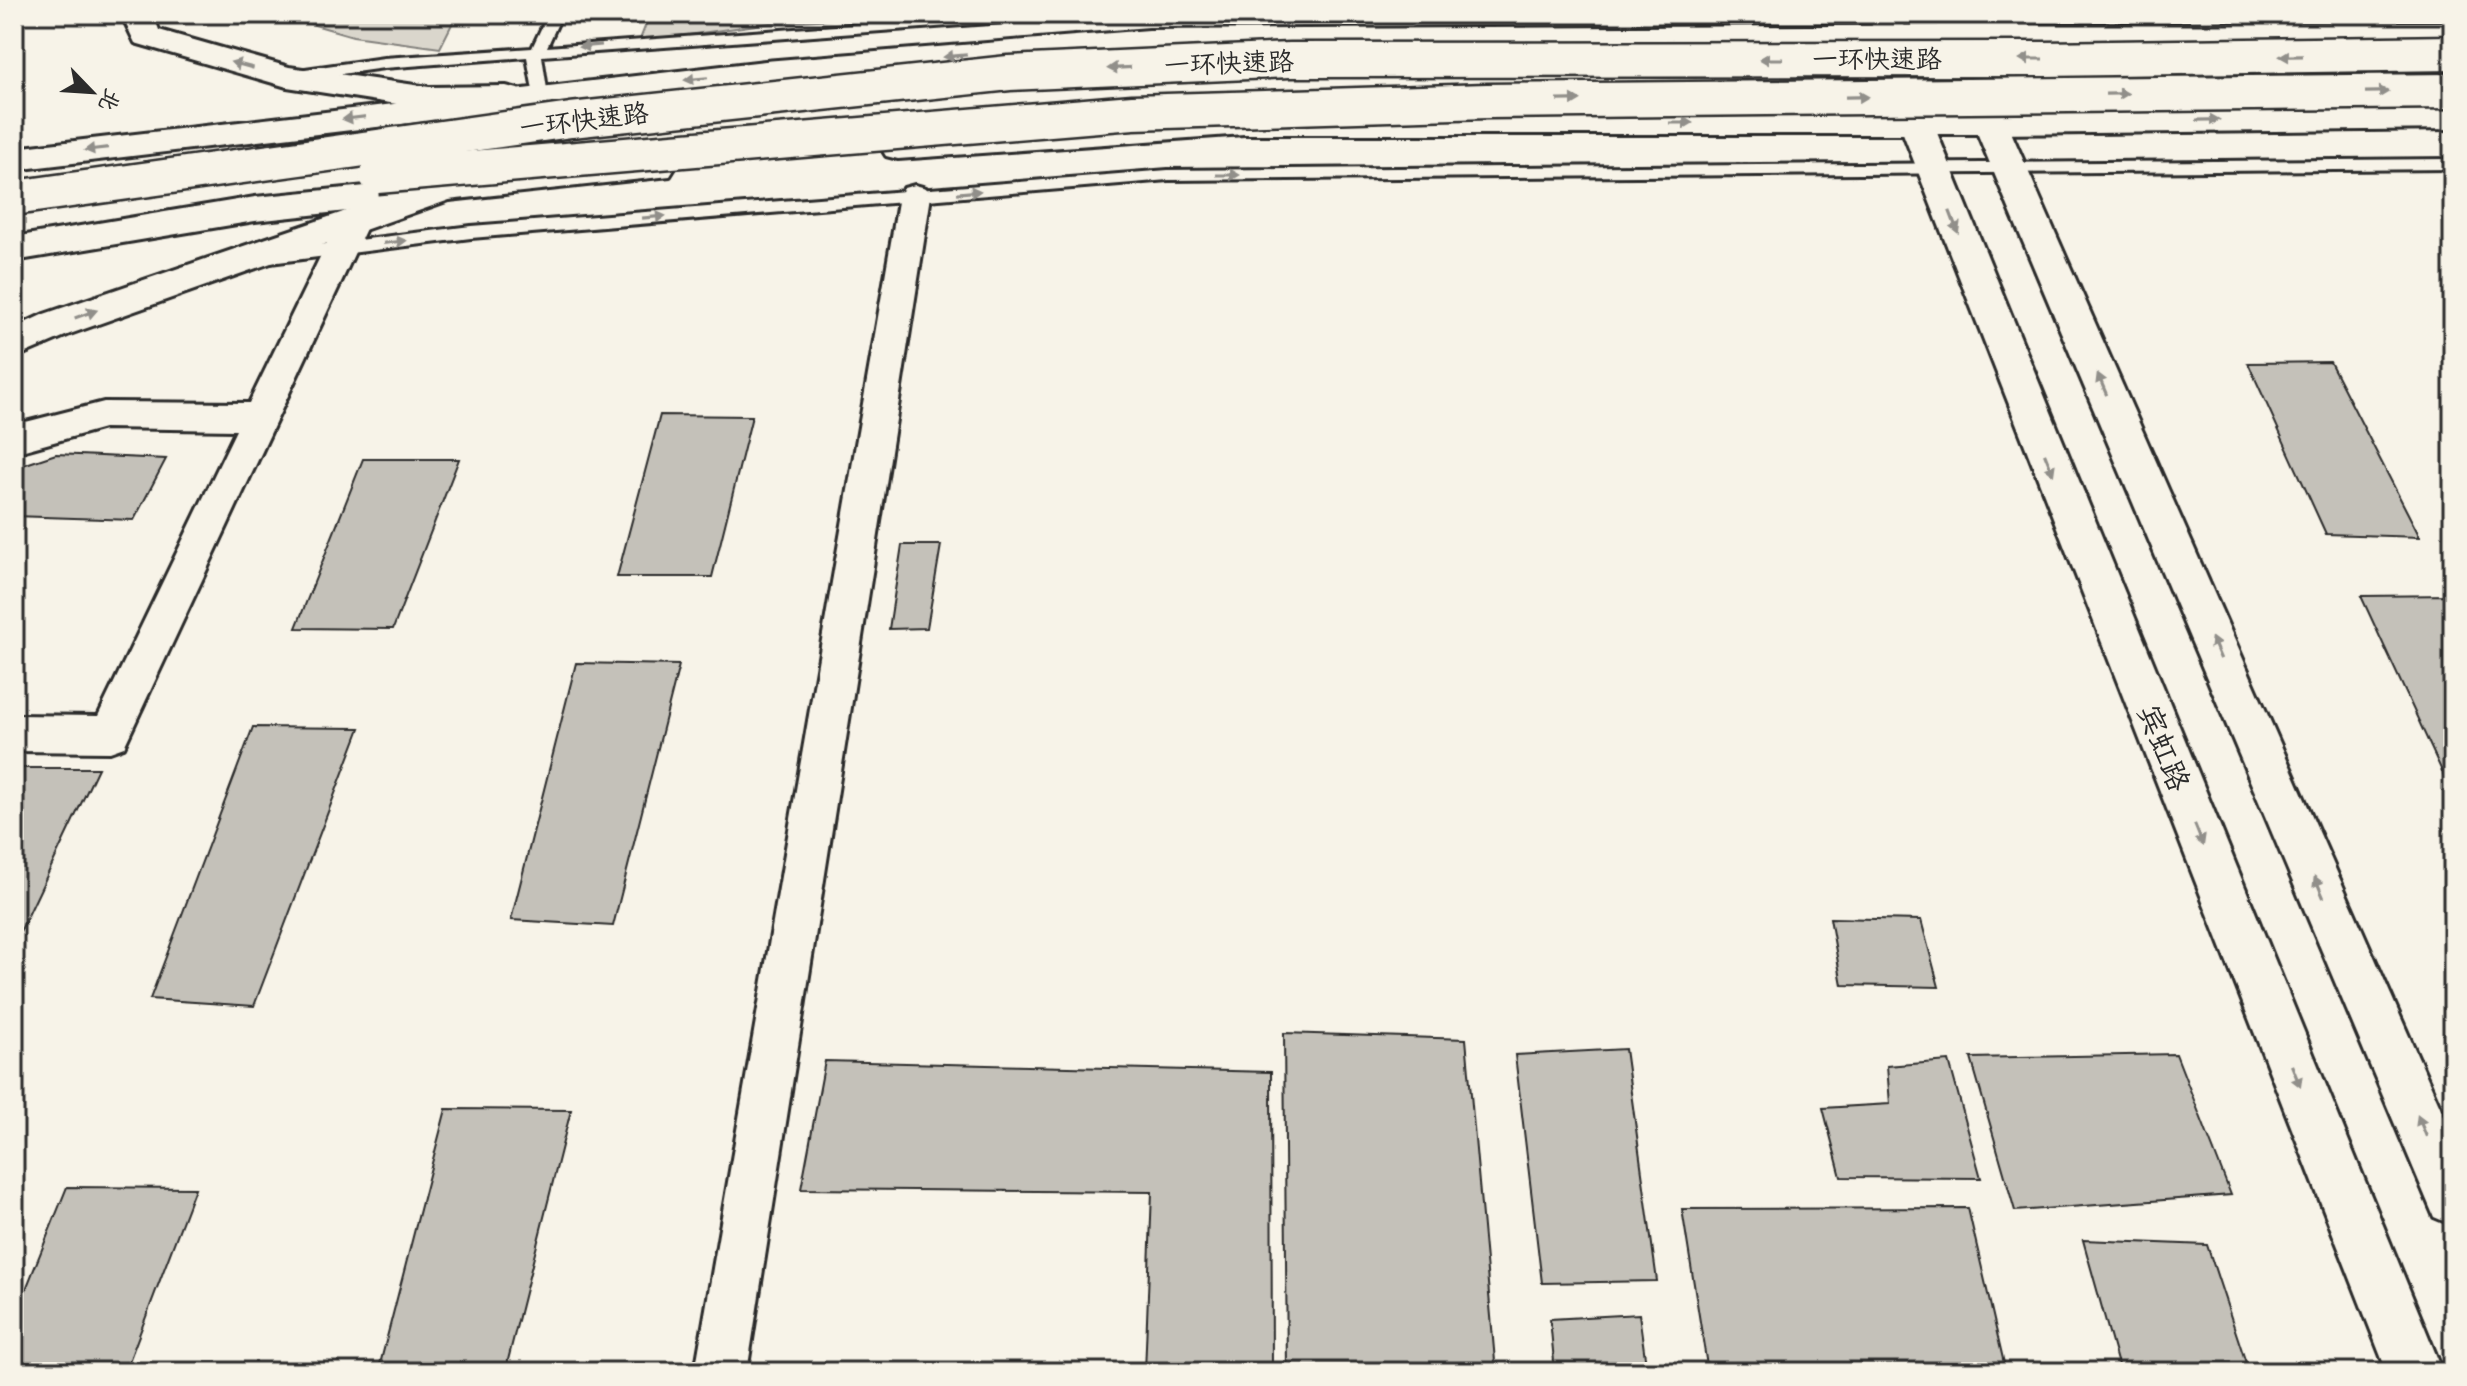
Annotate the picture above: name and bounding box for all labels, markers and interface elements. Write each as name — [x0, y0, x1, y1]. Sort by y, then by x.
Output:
one-way arrow — [577, 40, 602, 53]
street label: 一环快速路 — [1812, 46, 1942, 79]
street label: 一环快速路 — [1164, 48, 1295, 85]
one-way arrow — [2278, 49, 2303, 62]
one-way arrow — [942, 50, 967, 63]
north arrow — [52, 52, 132, 132]
one-way arrow — [1758, 53, 1783, 65]
one-way arrow — [2018, 53, 2043, 65]
one-way arrow — [229, 58, 254, 70]
one-way arrow — [1106, 61, 1131, 74]
one-way arrow — [683, 72, 708, 85]
text: 北 — [90, 83, 123, 114]
one-way arrow — [2365, 86, 2390, 98]
one-way arrow — [2105, 88, 2130, 100]
one-way arrow — [1845, 91, 1870, 103]
one-way arrow — [1557, 94, 1582, 106]
street label: 一环快速路 — [518, 99, 651, 148]
one-way arrow — [341, 112, 366, 125]
one-way arrow — [2196, 114, 2221, 127]
one-way arrow — [1669, 117, 1694, 129]
one-way arrow — [83, 142, 108, 155]
one-way arrow — [1216, 169, 1241, 181]
one-way arrow — [957, 185, 982, 198]
one-way arrow — [642, 210, 667, 223]
one-way arrow — [1948, 210, 1961, 234]
one-way arrow — [383, 235, 408, 248]
one-way arrow — [74, 307, 98, 319]
one-way arrow — [2096, 372, 2109, 396]
one-way arrow — [2043, 452, 2056, 476]
one-way arrow — [2210, 637, 2223, 660]
street label: 宾虹路 — [2127, 701, 2195, 798]
one-way arrow — [2192, 823, 2205, 847]
one-way arrow — [2313, 875, 2326, 899]
one-way arrow — [2289, 1064, 2302, 1088]
one-way arrow — [2416, 1114, 2429, 1138]

